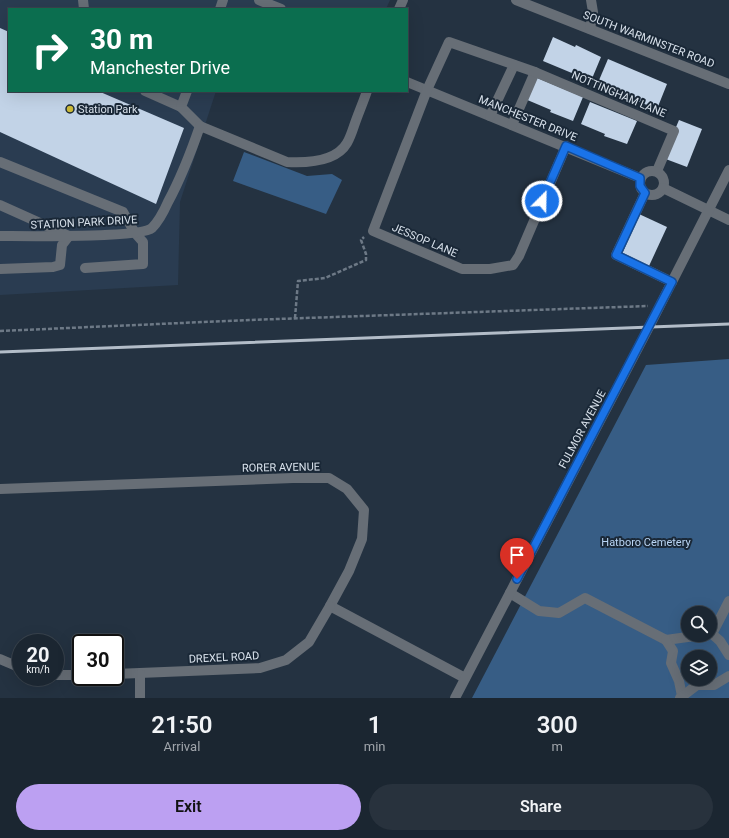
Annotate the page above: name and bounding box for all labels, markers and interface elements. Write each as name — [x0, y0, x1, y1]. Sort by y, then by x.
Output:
street label: SOUTH WARMINSTER ROAD — [581, 8, 716, 71]
text: 30 m — [90, 23, 153, 56]
icon: right — [24, 24, 76, 76]
text: Manchester Drive — [90, 57, 230, 78]
street label: NOTTINGHAM LANE — [570, 69, 668, 120]
street label: MANCHESTER DRIVE — [477, 93, 579, 144]
place label: Station Park — [78, 103, 138, 116]
marker: Station Park — [65, 104, 75, 114]
position arrow — [521, 180, 563, 222]
street label: STATION PARK DRIVE — [30, 213, 138, 232]
street label: JESSOP LANE — [390, 221, 460, 260]
street label: FULMOR AVENUE — [556, 388, 609, 471]
street label: RORER AVENUE — [242, 460, 320, 475]
park label: Hatboro Cemetery — [601, 536, 692, 549]
pin — [500, 538, 534, 579]
icon: arrive — [506, 544, 528, 566]
map controls — [681, 606, 717, 686]
button: search — [681, 606, 717, 642]
speed limit sign: 30 — [72, 634, 124, 686]
text: 20 — [27, 643, 49, 667]
street label: DREXEL ROAD — [188, 649, 260, 666]
button: layers — [681, 650, 717, 686]
text: km/h — [26, 664, 50, 675]
text: 21:50 — [151, 711, 213, 739]
text: 1 — [368, 711, 381, 739]
text: 300 — [537, 711, 578, 739]
text: Arrival — [163, 739, 200, 754]
text: min — [364, 739, 385, 754]
text: m — [552, 739, 563, 754]
button: Exit — [16, 784, 361, 830]
button: Share — [369, 784, 713, 830]

